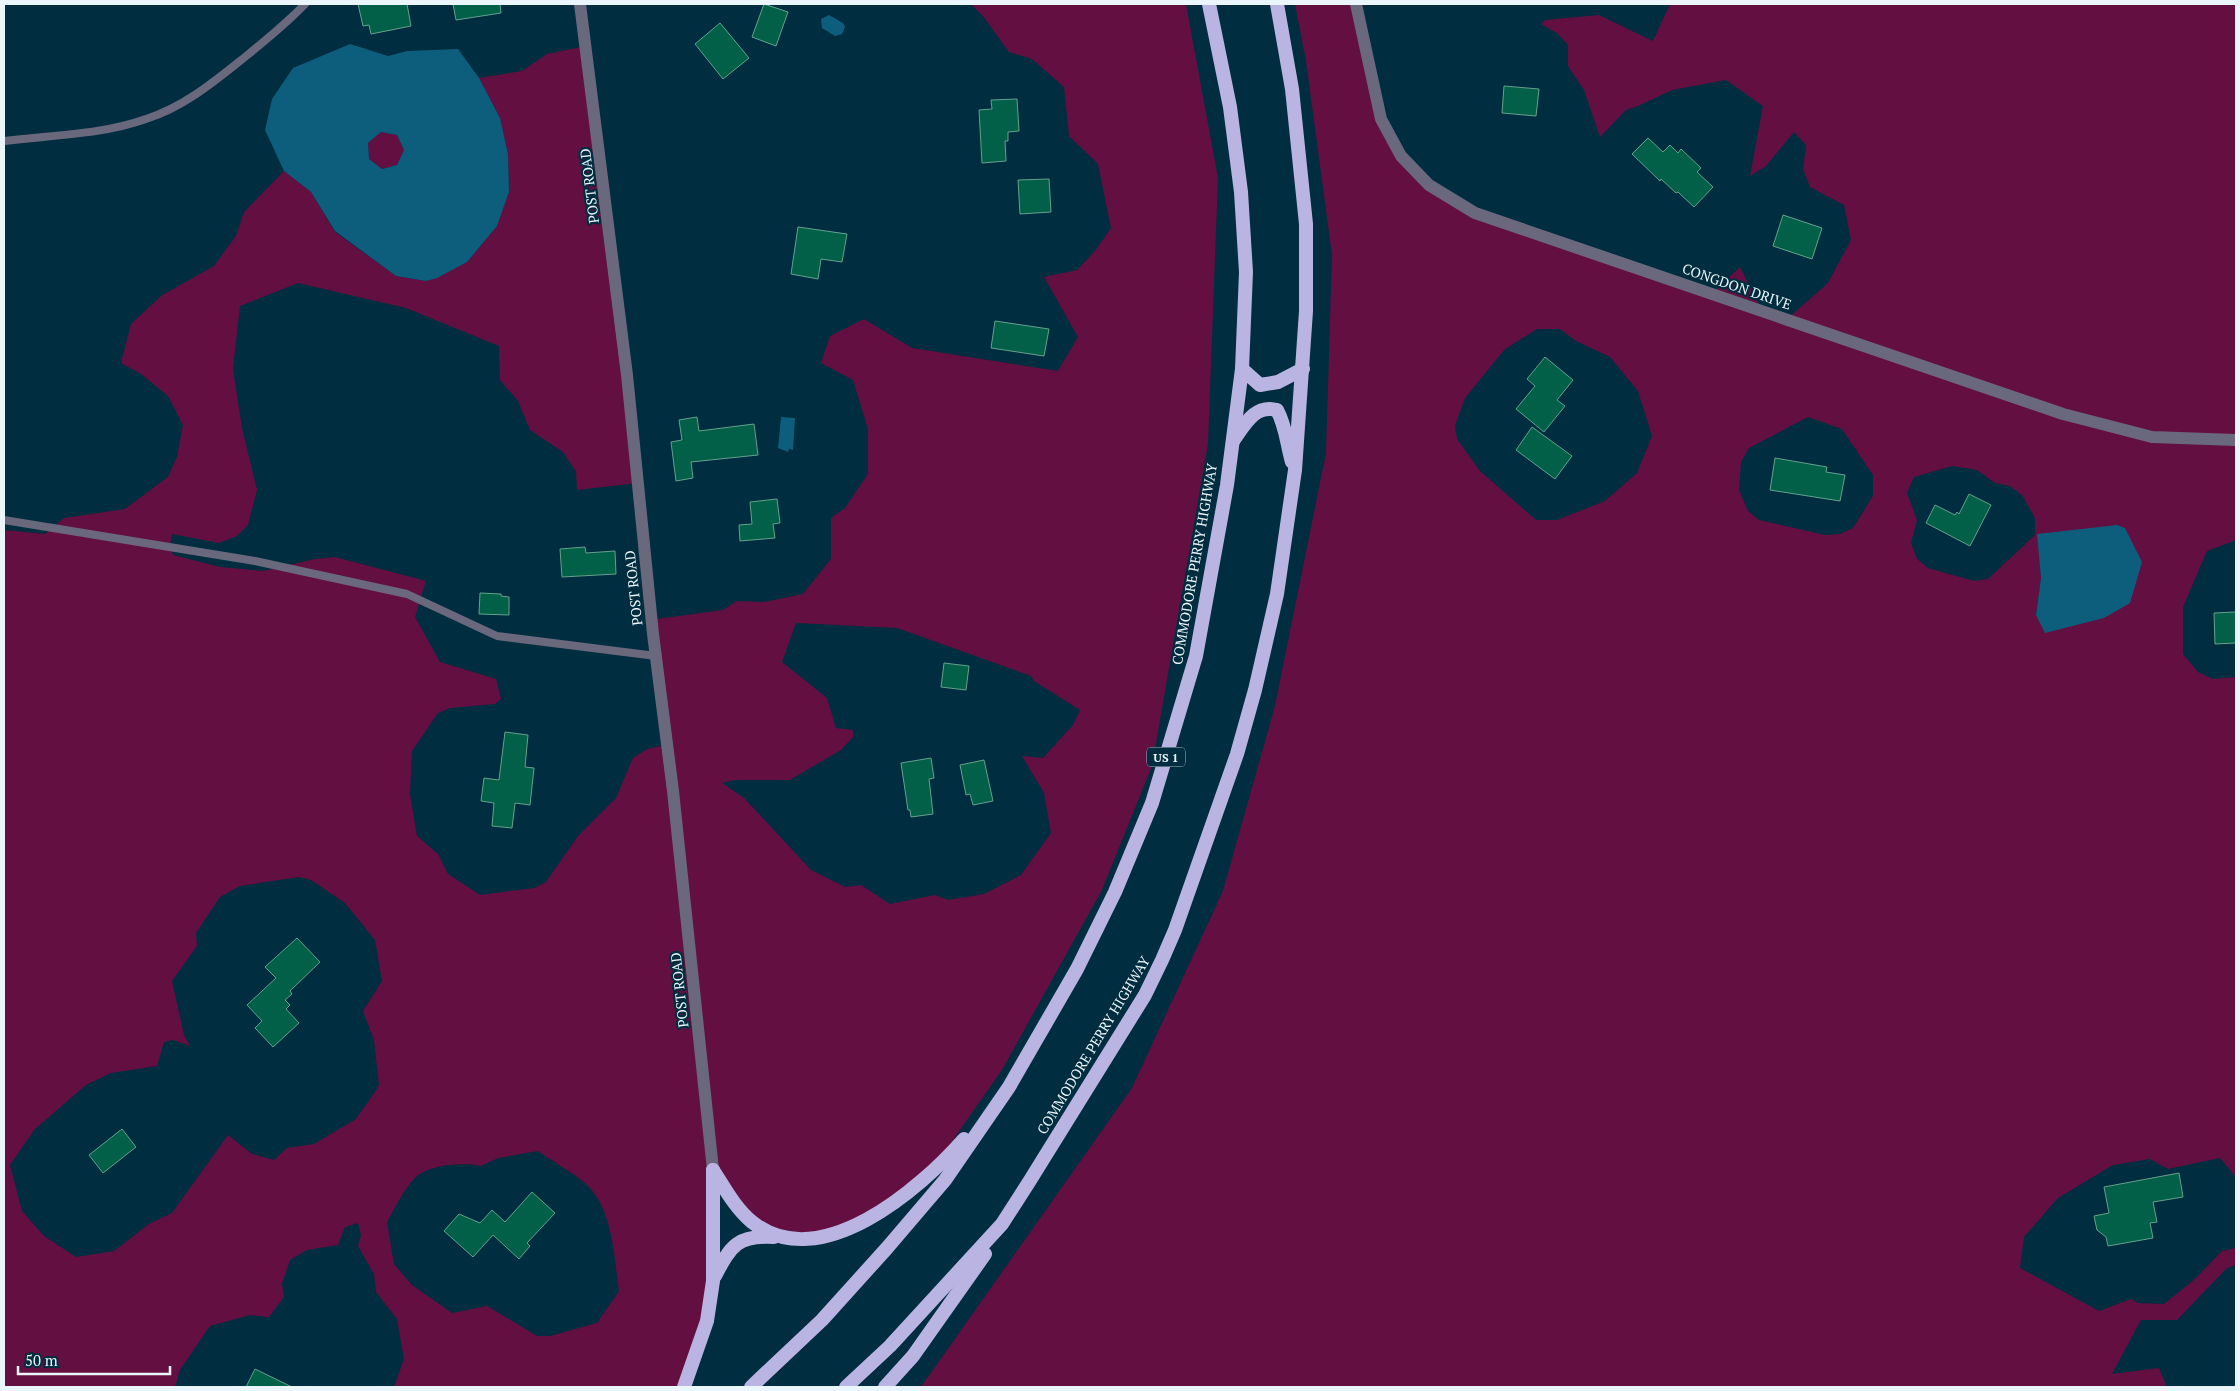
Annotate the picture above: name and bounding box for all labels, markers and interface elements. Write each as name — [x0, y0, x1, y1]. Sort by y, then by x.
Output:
street label: POST ROAD — [575, 147, 603, 225]
street label: CONGDON DRIVE — [1680, 258, 1794, 314]
street label: COMMODORE PERRY HIGHWAY — [1167, 461, 1221, 666]
street label: POST ROAD — [620, 549, 646, 627]
road number: US 1 — [1147, 748, 1185, 766]
street label: POST ROAD — [666, 951, 692, 1029]
street label: COMMODORE PERRY HIGHWAY — [1032, 952, 1154, 1137]
scale bar — [18, 1344, 170, 1376]
text: 50 m — [25, 1350, 58, 1370]

